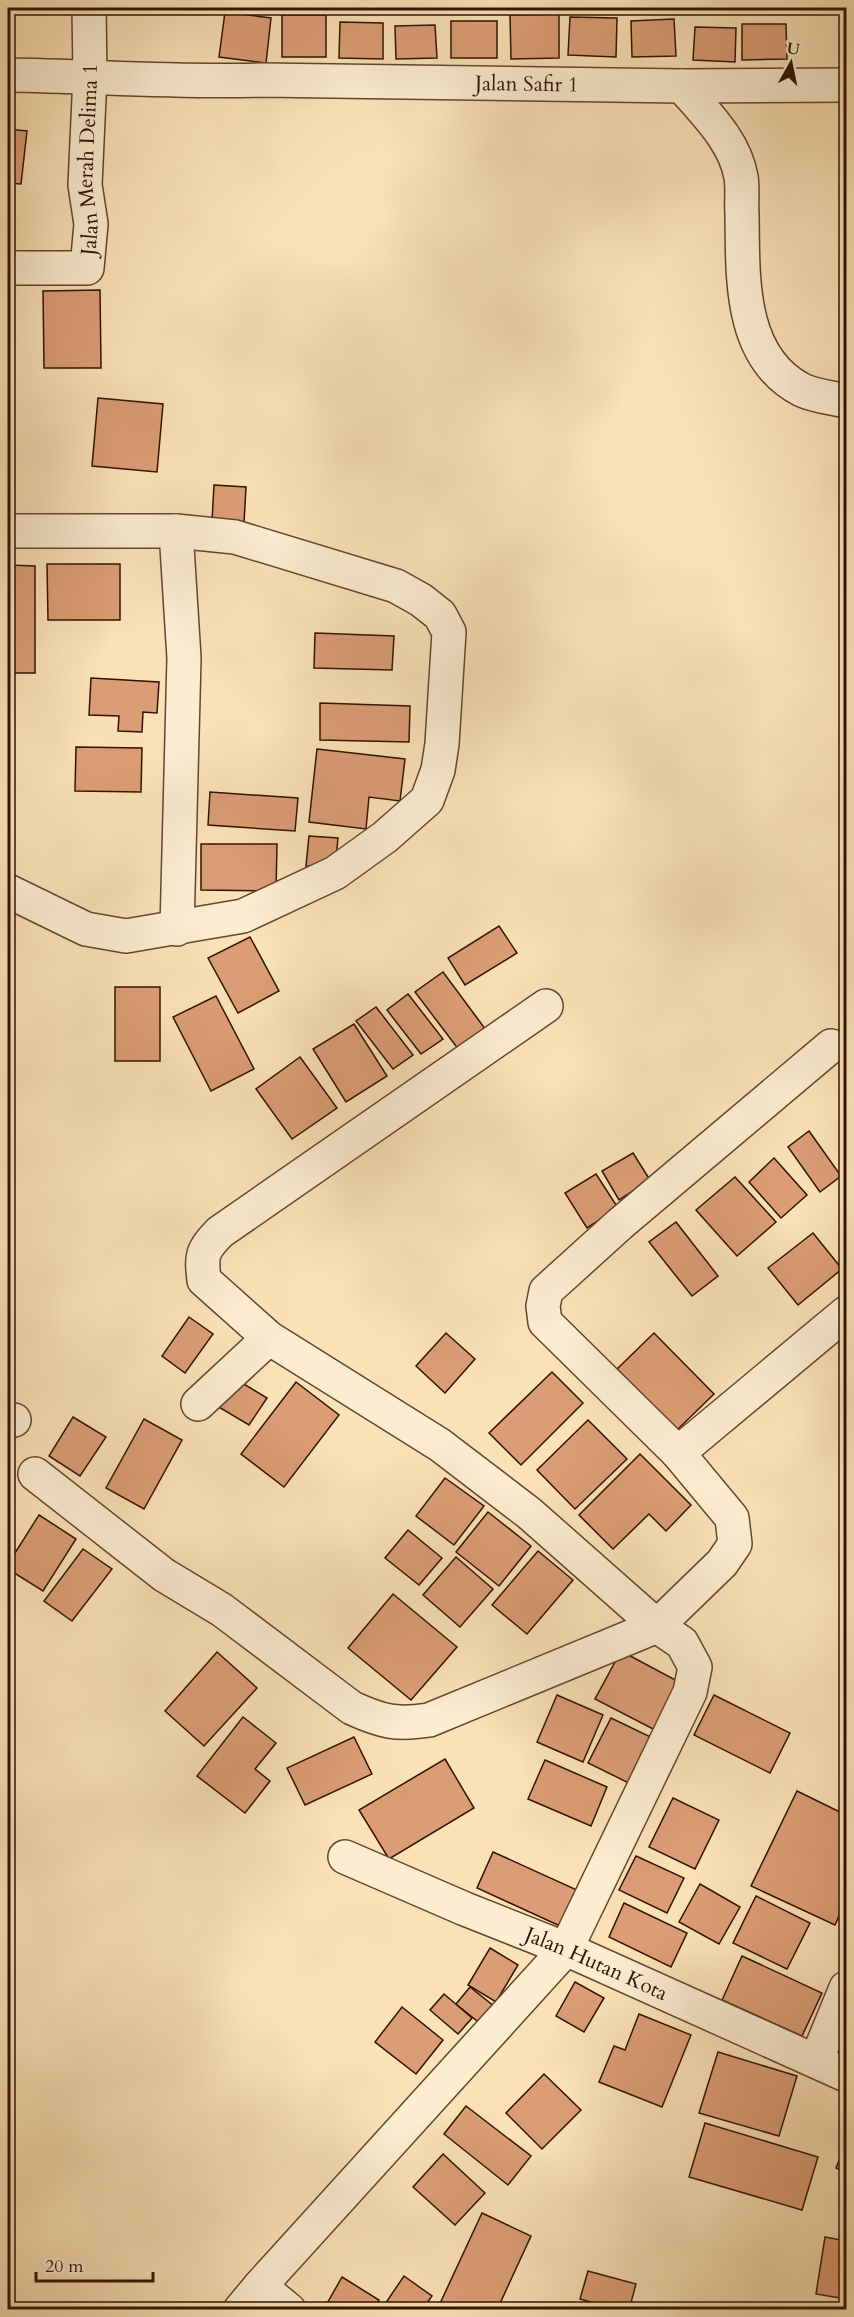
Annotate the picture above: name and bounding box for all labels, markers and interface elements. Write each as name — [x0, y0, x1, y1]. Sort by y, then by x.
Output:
north arrow — [761, 33, 821, 93]
text: U — [785, 37, 801, 61]
street label: Jalan Merah Delima 1 — [71, 63, 106, 260]
street label: Jalan Safir 1 — [472, 69, 579, 100]
street label: Jalan Hutan Kota — [518, 1919, 672, 2008]
scale bar — [36, 2245, 153, 2283]
text: 20 m — [45, 2254, 84, 2279]

